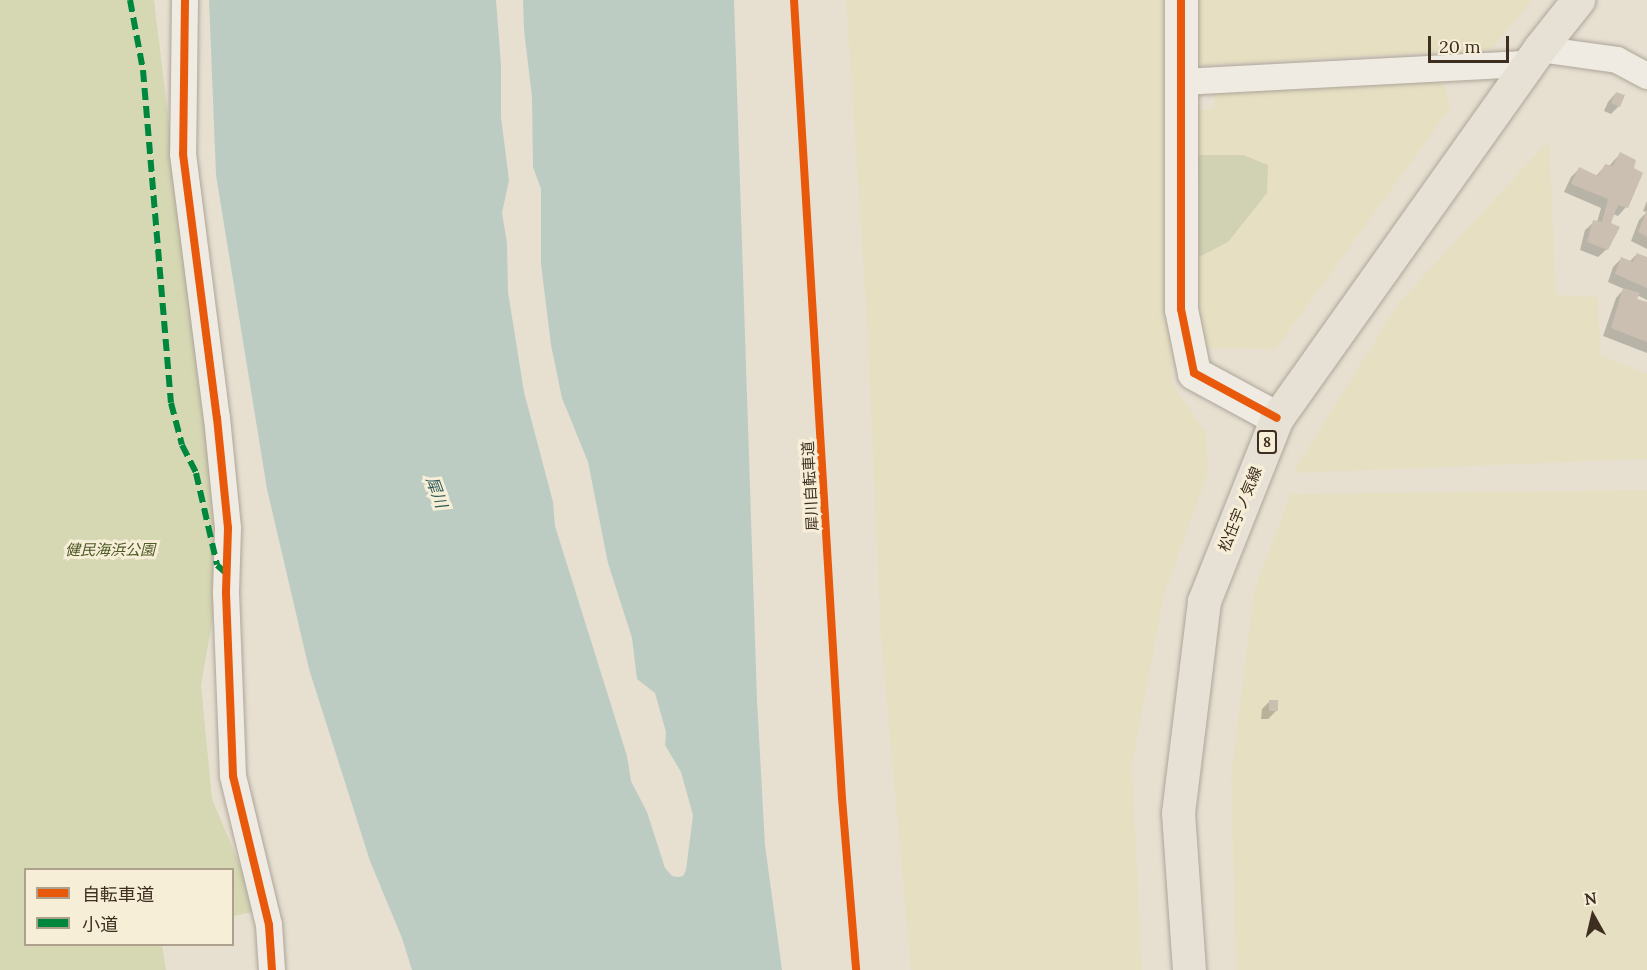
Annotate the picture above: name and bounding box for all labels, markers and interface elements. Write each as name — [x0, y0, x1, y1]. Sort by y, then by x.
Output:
scale bar — [1431, 24, 1512, 62]
text: 20 m — [1439, 35, 1481, 58]
road number: 8 — [1256, 431, 1278, 453]
street label: 犀川自転車道 — [799, 441, 821, 531]
street label: 松任宇ノ気線 — [1215, 464, 1265, 554]
water label: 犀川 — [423, 474, 451, 510]
park label: 健民海浜公園 — [65, 541, 155, 559]
legend — [24, 868, 234, 946]
text: 自転車道 — [82, 883, 154, 906]
north arrow — [1563, 886, 1623, 946]
text: N — [1583, 887, 1598, 909]
text: 小道 — [82, 913, 118, 936]

